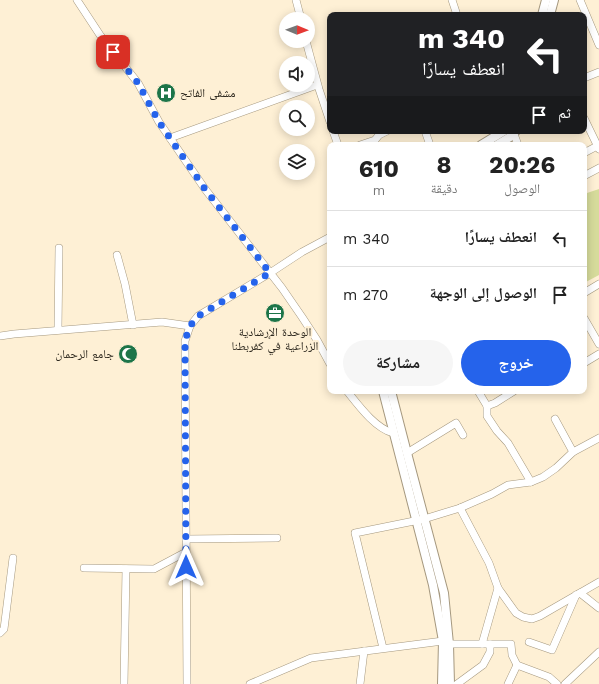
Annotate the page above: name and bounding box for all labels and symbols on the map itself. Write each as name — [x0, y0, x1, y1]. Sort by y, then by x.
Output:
north arrow — [279, 12, 315, 48]
pin — [96, 35, 130, 69]
hospital icon: مشفى الفاتح — [155, 82, 177, 104]
place label: مشفى الفاتح — [180, 86, 236, 100]
office icon: الوحدة الإرشادية الزراعية في كفربطنا — [264, 302, 286, 324]
place label: الوحدة الإرشادية الزراعية في كفربطنا — [232, 325, 319, 356]
mosque icon: جامع الرحمان — [117, 343, 139, 365]
place label: جامع الرحمان — [55, 347, 114, 361]
position arrow — [165, 546, 207, 588]

